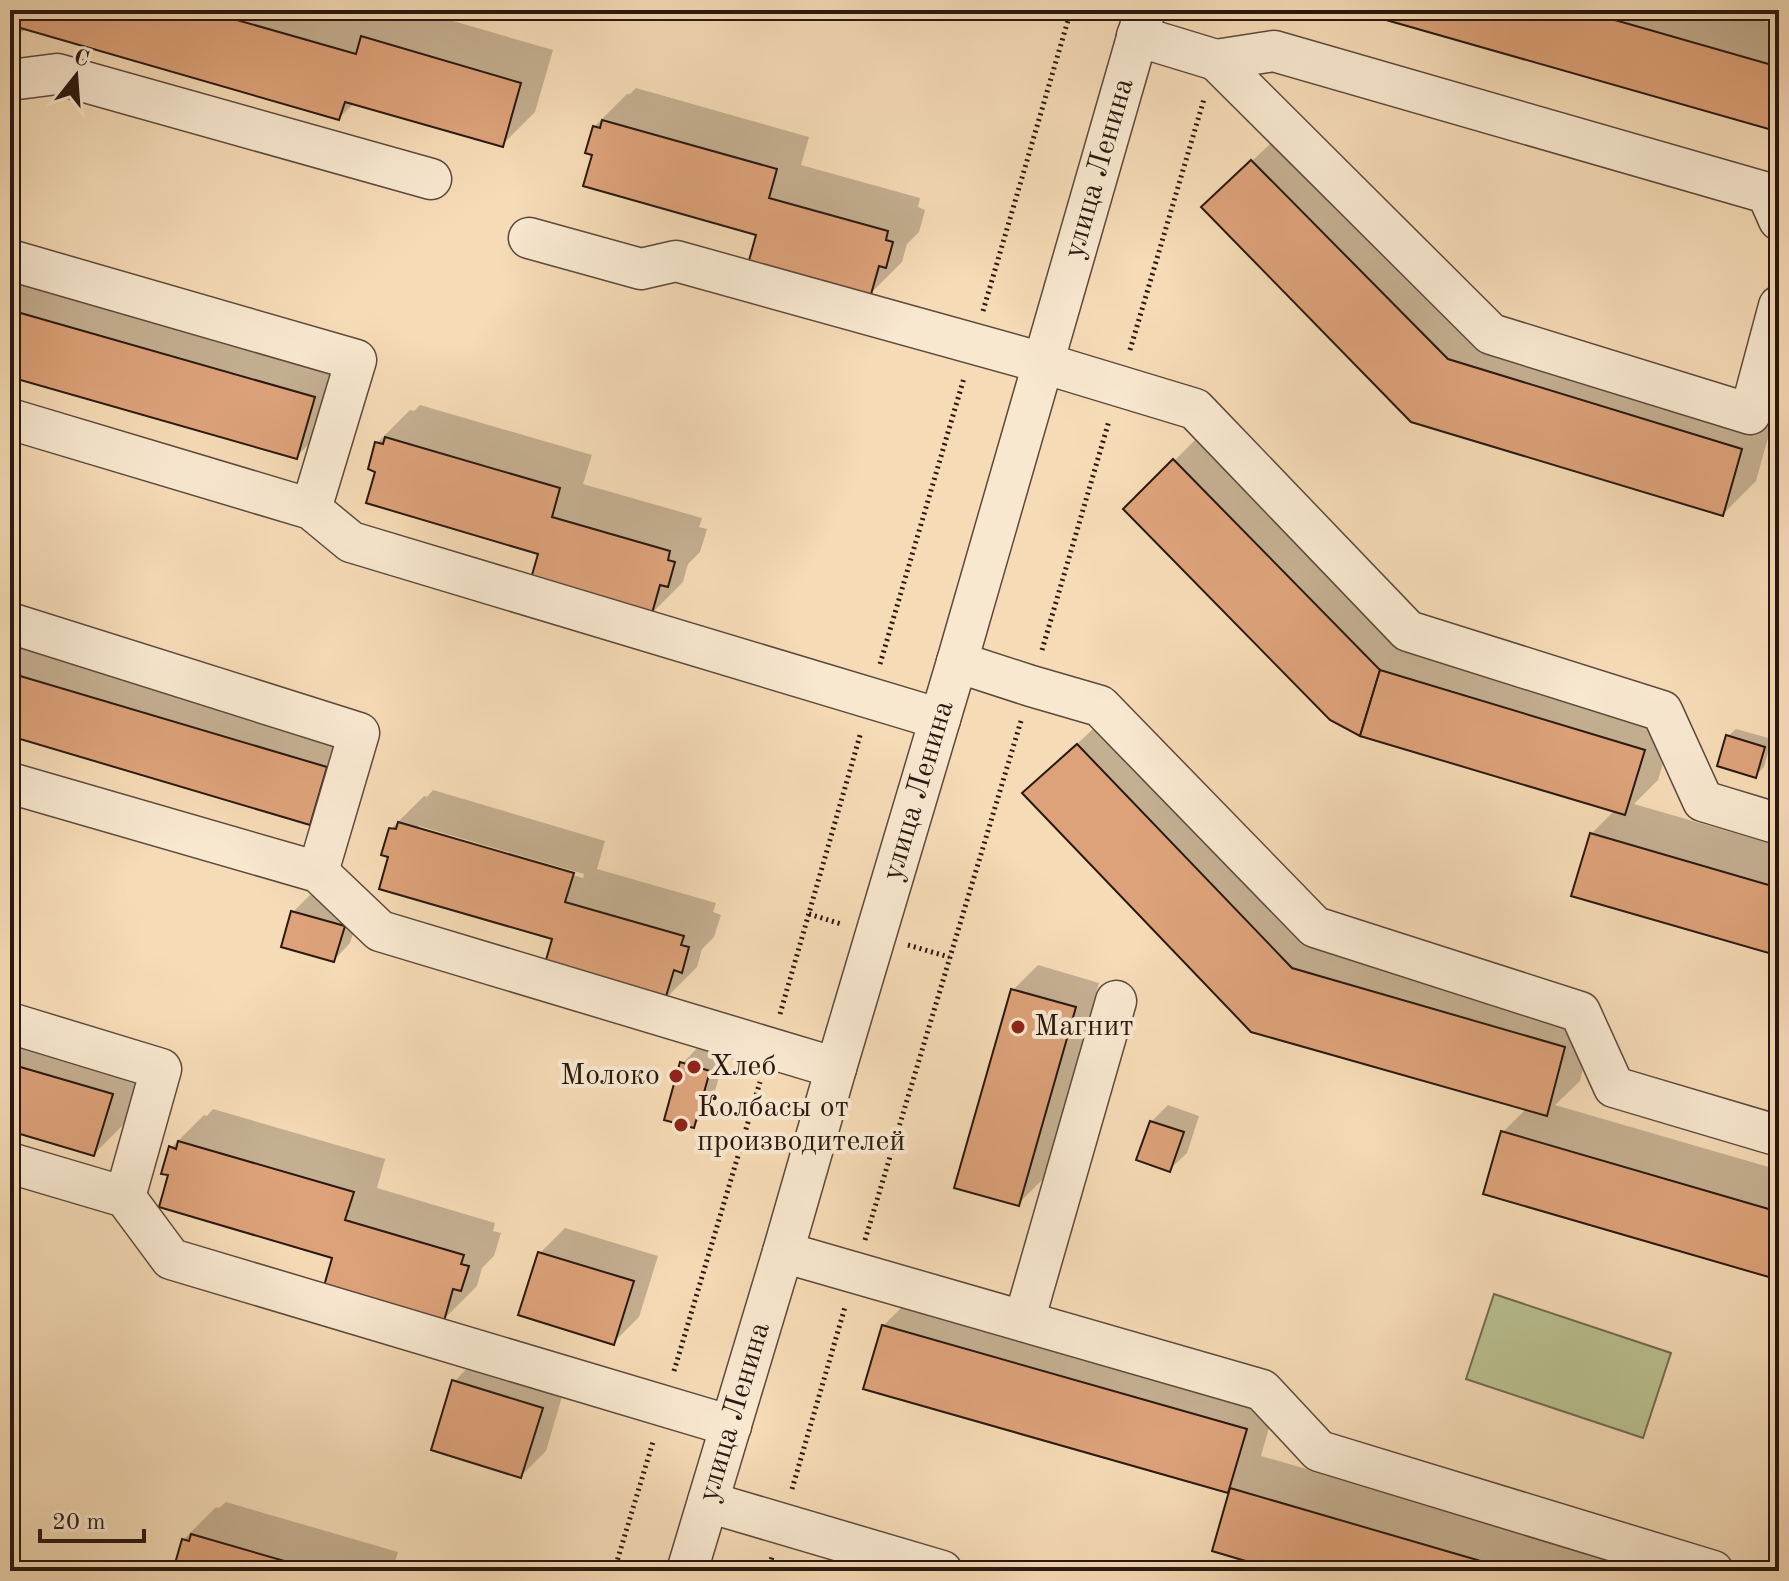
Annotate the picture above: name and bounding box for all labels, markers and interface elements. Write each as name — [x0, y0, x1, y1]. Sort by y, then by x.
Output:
north arrow — [36, 36, 116, 116]
text: С — [71, 46, 91, 71]
street label: улица Ленина — [1059, 75, 1140, 262]
street label: улица Ленина — [878, 697, 960, 884]
place label: Магнит — [1034, 1012, 1134, 1042]
marker: Магнит — [1009, 1018, 1027, 1036]
place label: Хлеб — [710, 1052, 776, 1082]
marker: Хлеб — [685, 1058, 703, 1076]
place label: Молоко — [560, 1061, 660, 1091]
marker: Молоко — [667, 1067, 685, 1085]
place label: Колбасы от производителей — [697, 1093, 905, 1157]
marker: Колбасы от производителей — [672, 1116, 690, 1134]
street label: улица Ленина — [694, 1318, 776, 1506]
scale bar — [40, 1493, 144, 1543]
text: 20 m — [52, 1511, 106, 1535]

